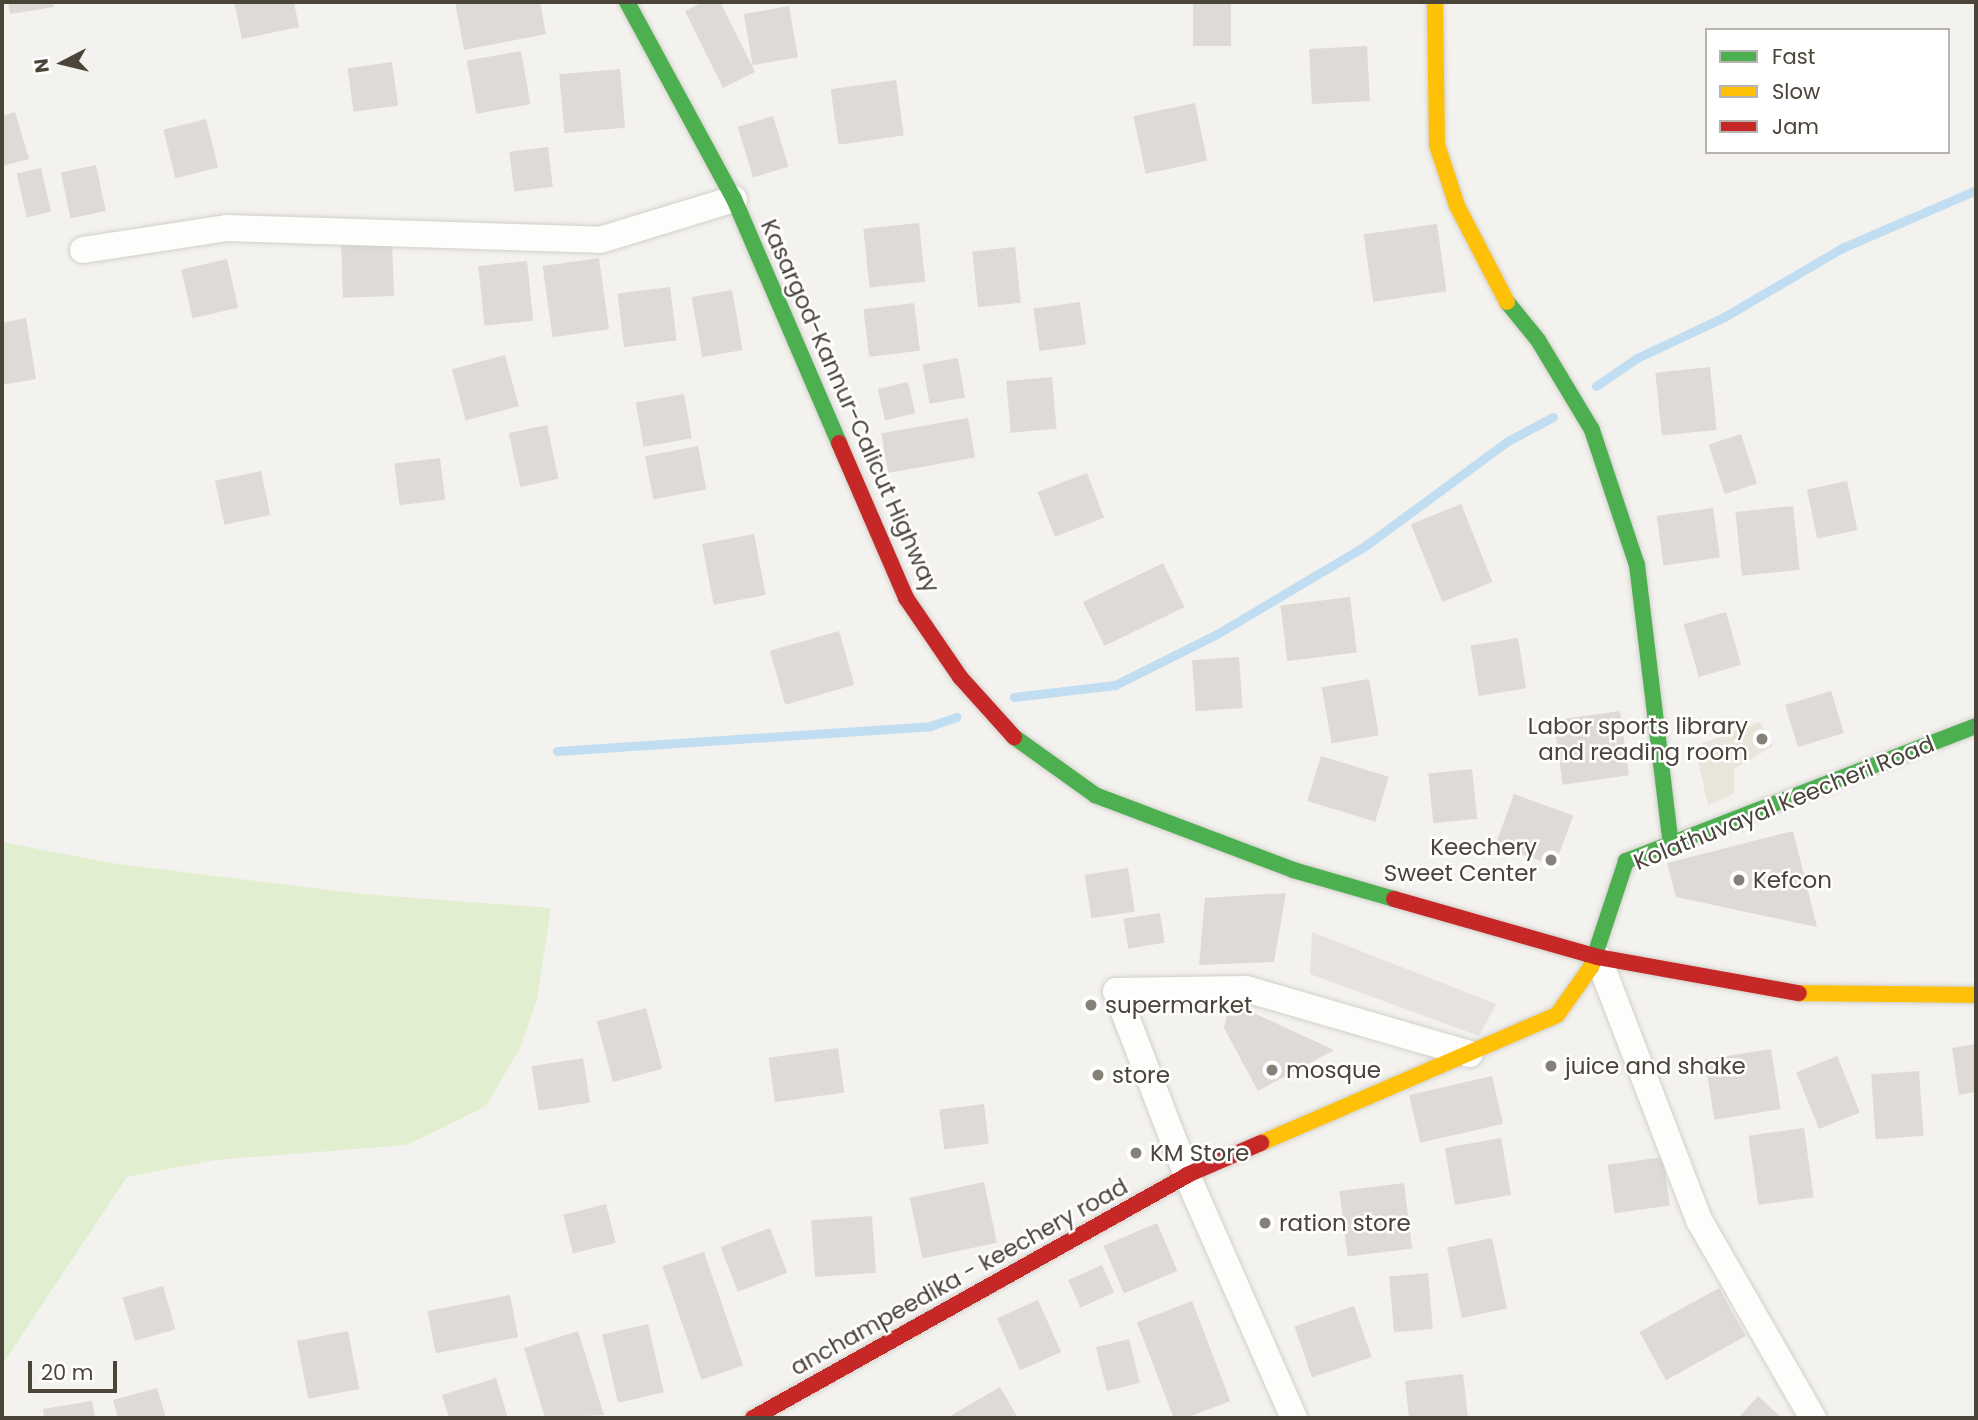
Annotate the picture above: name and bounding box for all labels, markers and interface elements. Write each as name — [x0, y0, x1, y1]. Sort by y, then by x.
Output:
north arrow — [28, 28, 98, 98]
legend — [1705, 28, 1950, 154]
text: Fast — [1772, 42, 1815, 71]
text: N — [27, 57, 56, 74]
text: Slow — [1772, 77, 1820, 106]
text: Jam — [1772, 112, 1819, 141]
street label: Kasargod-Kannur-Calicut Highway — [755, 215, 945, 597]
place label: Labor sports library and reading room — [1528, 712, 1748, 766]
street label: Kolathuvayal Keecheri Road — [1630, 730, 1938, 876]
marker: Labor sports library and reading room — [1754, 731, 1770, 747]
place label: Keechery Sweet Center — [1384, 833, 1537, 887]
marker: Keechery Sweet Center — [1543, 852, 1559, 868]
place label: Kefcon — [1753, 866, 1832, 894]
marker: Kefcon — [1731, 872, 1747, 888]
place label: supermarket — [1105, 991, 1252, 1019]
marker: supermarket — [1083, 997, 1099, 1013]
place label: juice and shake — [1565, 1052, 1746, 1080]
place label: mosque — [1286, 1056, 1381, 1084]
marker: juice and shake — [1543, 1058, 1559, 1074]
place label: store — [1112, 1061, 1170, 1089]
marker: mosque — [1264, 1062, 1280, 1078]
marker: store — [1090, 1067, 1106, 1083]
place label: KM Store — [1150, 1139, 1249, 1167]
marker: KM Store — [1128, 1145, 1144, 1161]
street label: anchampeedika - keechery road — [786, 1173, 1132, 1381]
place label: ration store — [1279, 1209, 1411, 1237]
marker: ration store — [1257, 1215, 1273, 1231]
scale bar — [32, 1346, 121, 1390]
text: 20 m — [41, 1358, 94, 1387]

